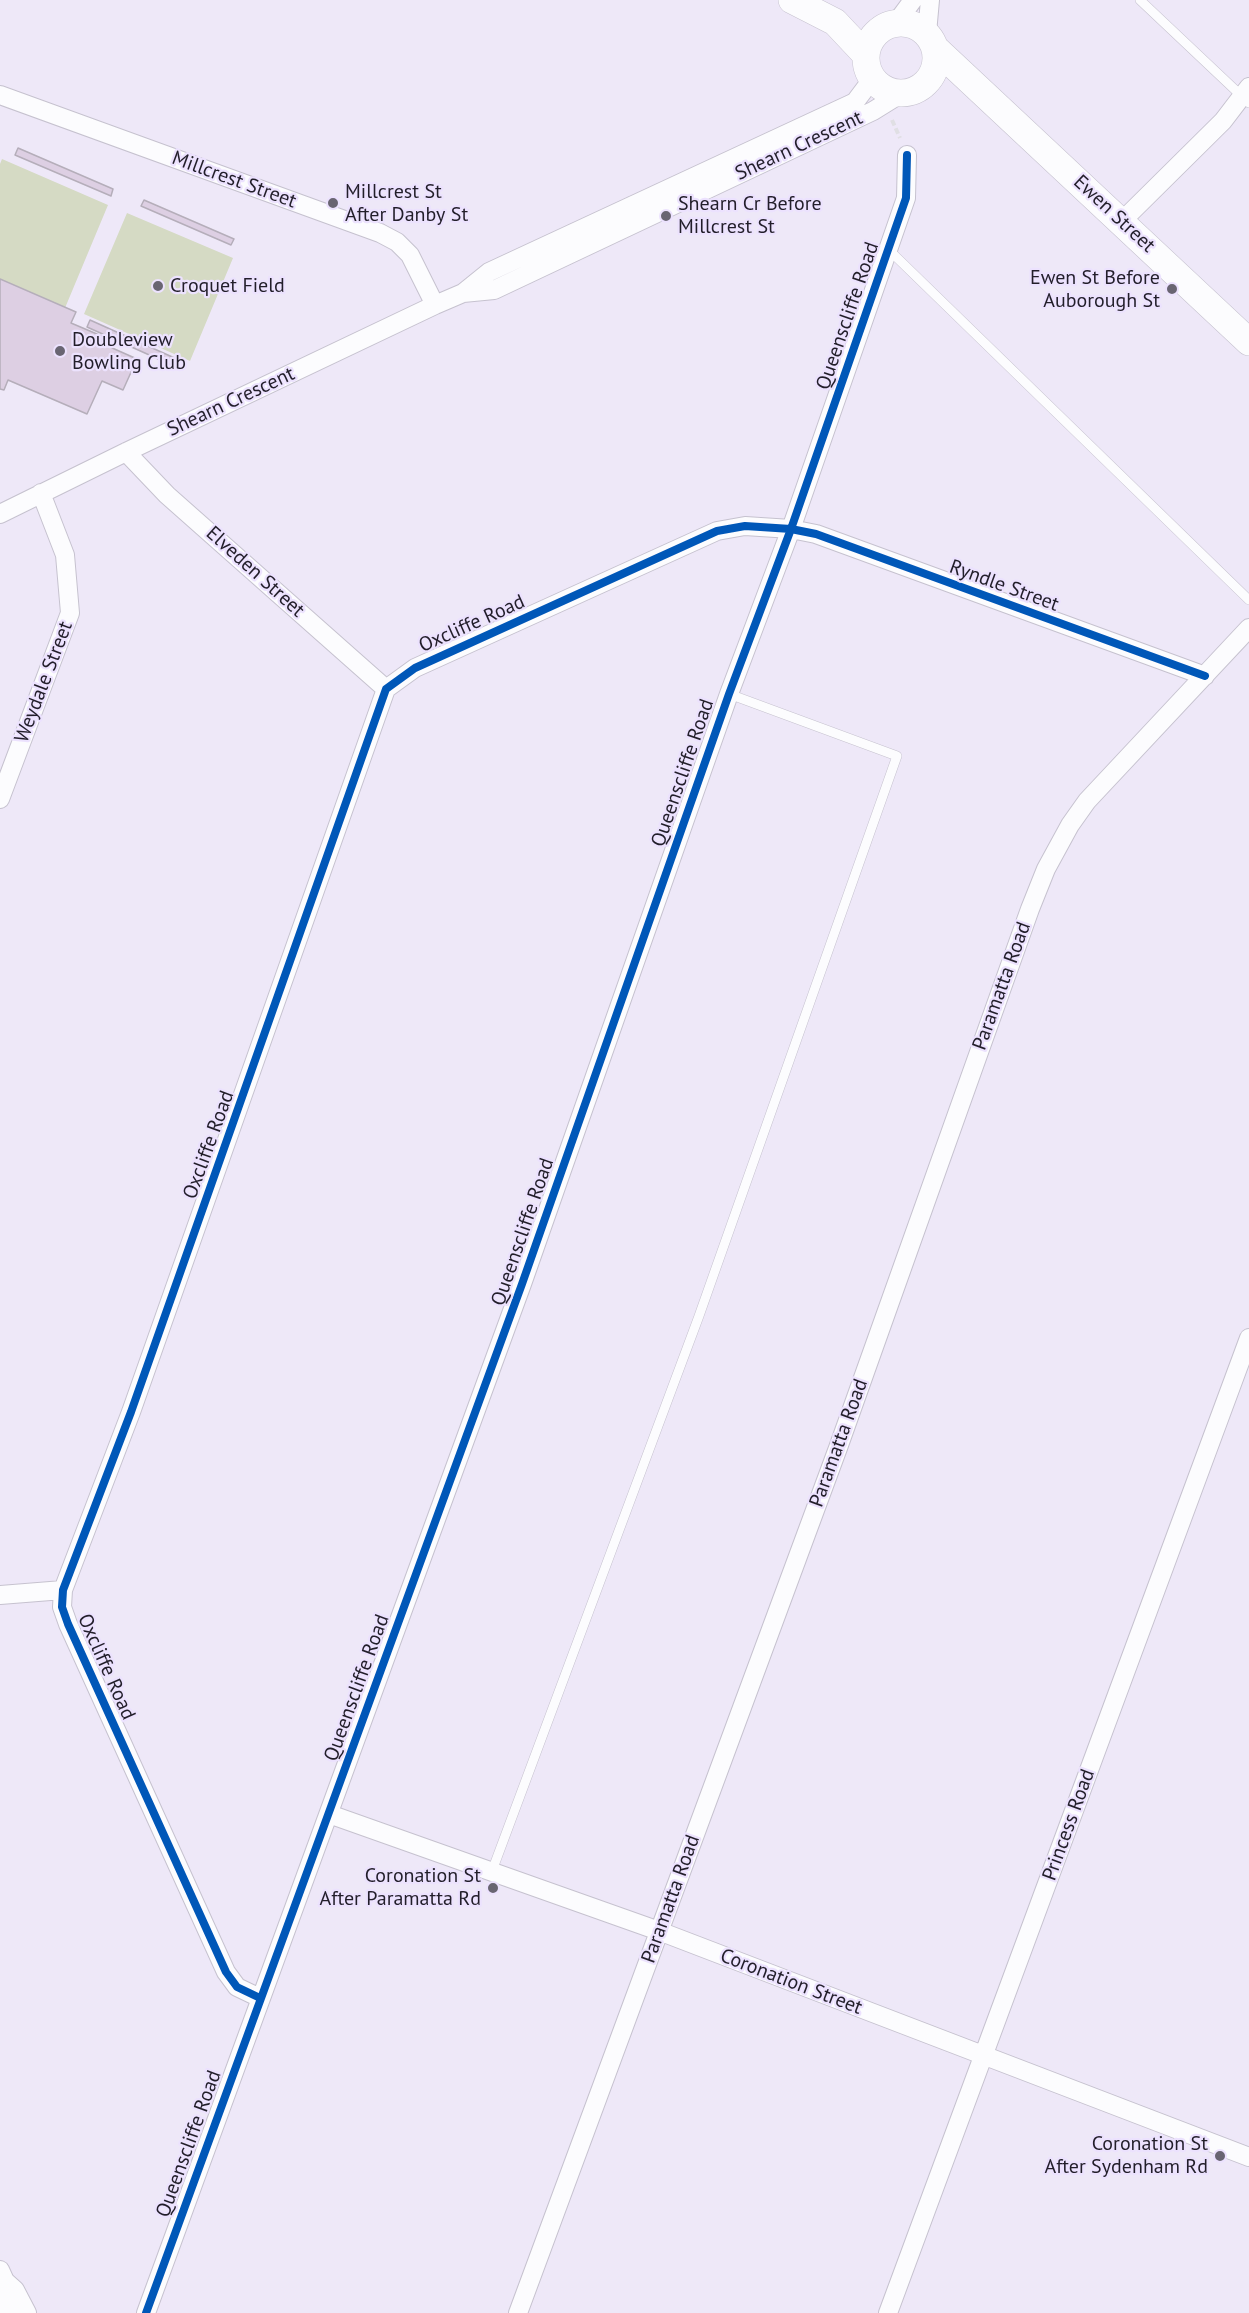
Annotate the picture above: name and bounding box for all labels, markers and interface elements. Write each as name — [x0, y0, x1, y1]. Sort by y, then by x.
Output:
street label: Shearn Crescent — [732, 106, 866, 186]
street label: Millcrest Street — [169, 146, 299, 214]
street label: Ewen Street — [1068, 170, 1160, 258]
place label: Millcrest St After Danby St — [345, 180, 468, 227]
place label: Shearn Cr Before Millcrest St — [678, 192, 822, 239]
marker: Millcrest St After Danby St — [326, 196, 340, 210]
marker: Shearn Cr Before Millcrest St — [659, 209, 673, 223]
street label: Queenscliffe Road — [812, 239, 884, 393]
place label: Ewen St Before Auborough St — [1030, 266, 1160, 313]
place label: Croquet Field — [170, 274, 285, 298]
marker: Croquet Field — [151, 279, 165, 293]
marker: Ewen St Before Auborough St — [1165, 282, 1179, 296]
place label: Doubleview Bowling Club — [72, 328, 186, 375]
marker: Doubleview Bowling Club — [53, 344, 67, 358]
street label: Shearn Crescent — [164, 362, 298, 442]
street label: Elveden Street — [201, 521, 309, 623]
street label: Ryndle Street — [946, 555, 1062, 617]
street label: Oxcliffe Road — [415, 590, 529, 658]
street label: Weydale Street — [10, 618, 78, 746]
street label: Queenscliffe Road — [647, 696, 719, 850]
street label: Paramatta Road — [968, 919, 1036, 1053]
street label: Oxcliffe Road — [178, 1088, 240, 1202]
street label: Queenscliffe Road — [487, 1155, 559, 1309]
street label: Paramatta Road — [805, 1376, 873, 1510]
street label: Oxcliffe Road — [72, 1610, 140, 1724]
street label: Queenscliffe Road — [319, 1611, 395, 1765]
street label: Princess Road — [1038, 1766, 1100, 1884]
street label: Paramatta Road — [637, 1832, 705, 1966]
place label: Coronation St After Paramatta Rd — [320, 1864, 481, 1911]
marker: Coronation St After Paramatta Rd — [486, 1881, 500, 1895]
street label: Coronation Street — [717, 1944, 865, 2020]
street label: Queenscliffe Road — [151, 2067, 227, 2221]
place label: Coronation St After Sydenham Rd — [1044, 2132, 1208, 2179]
marker: Coronation St After Sydenham Rd — [1213, 2149, 1227, 2163]

